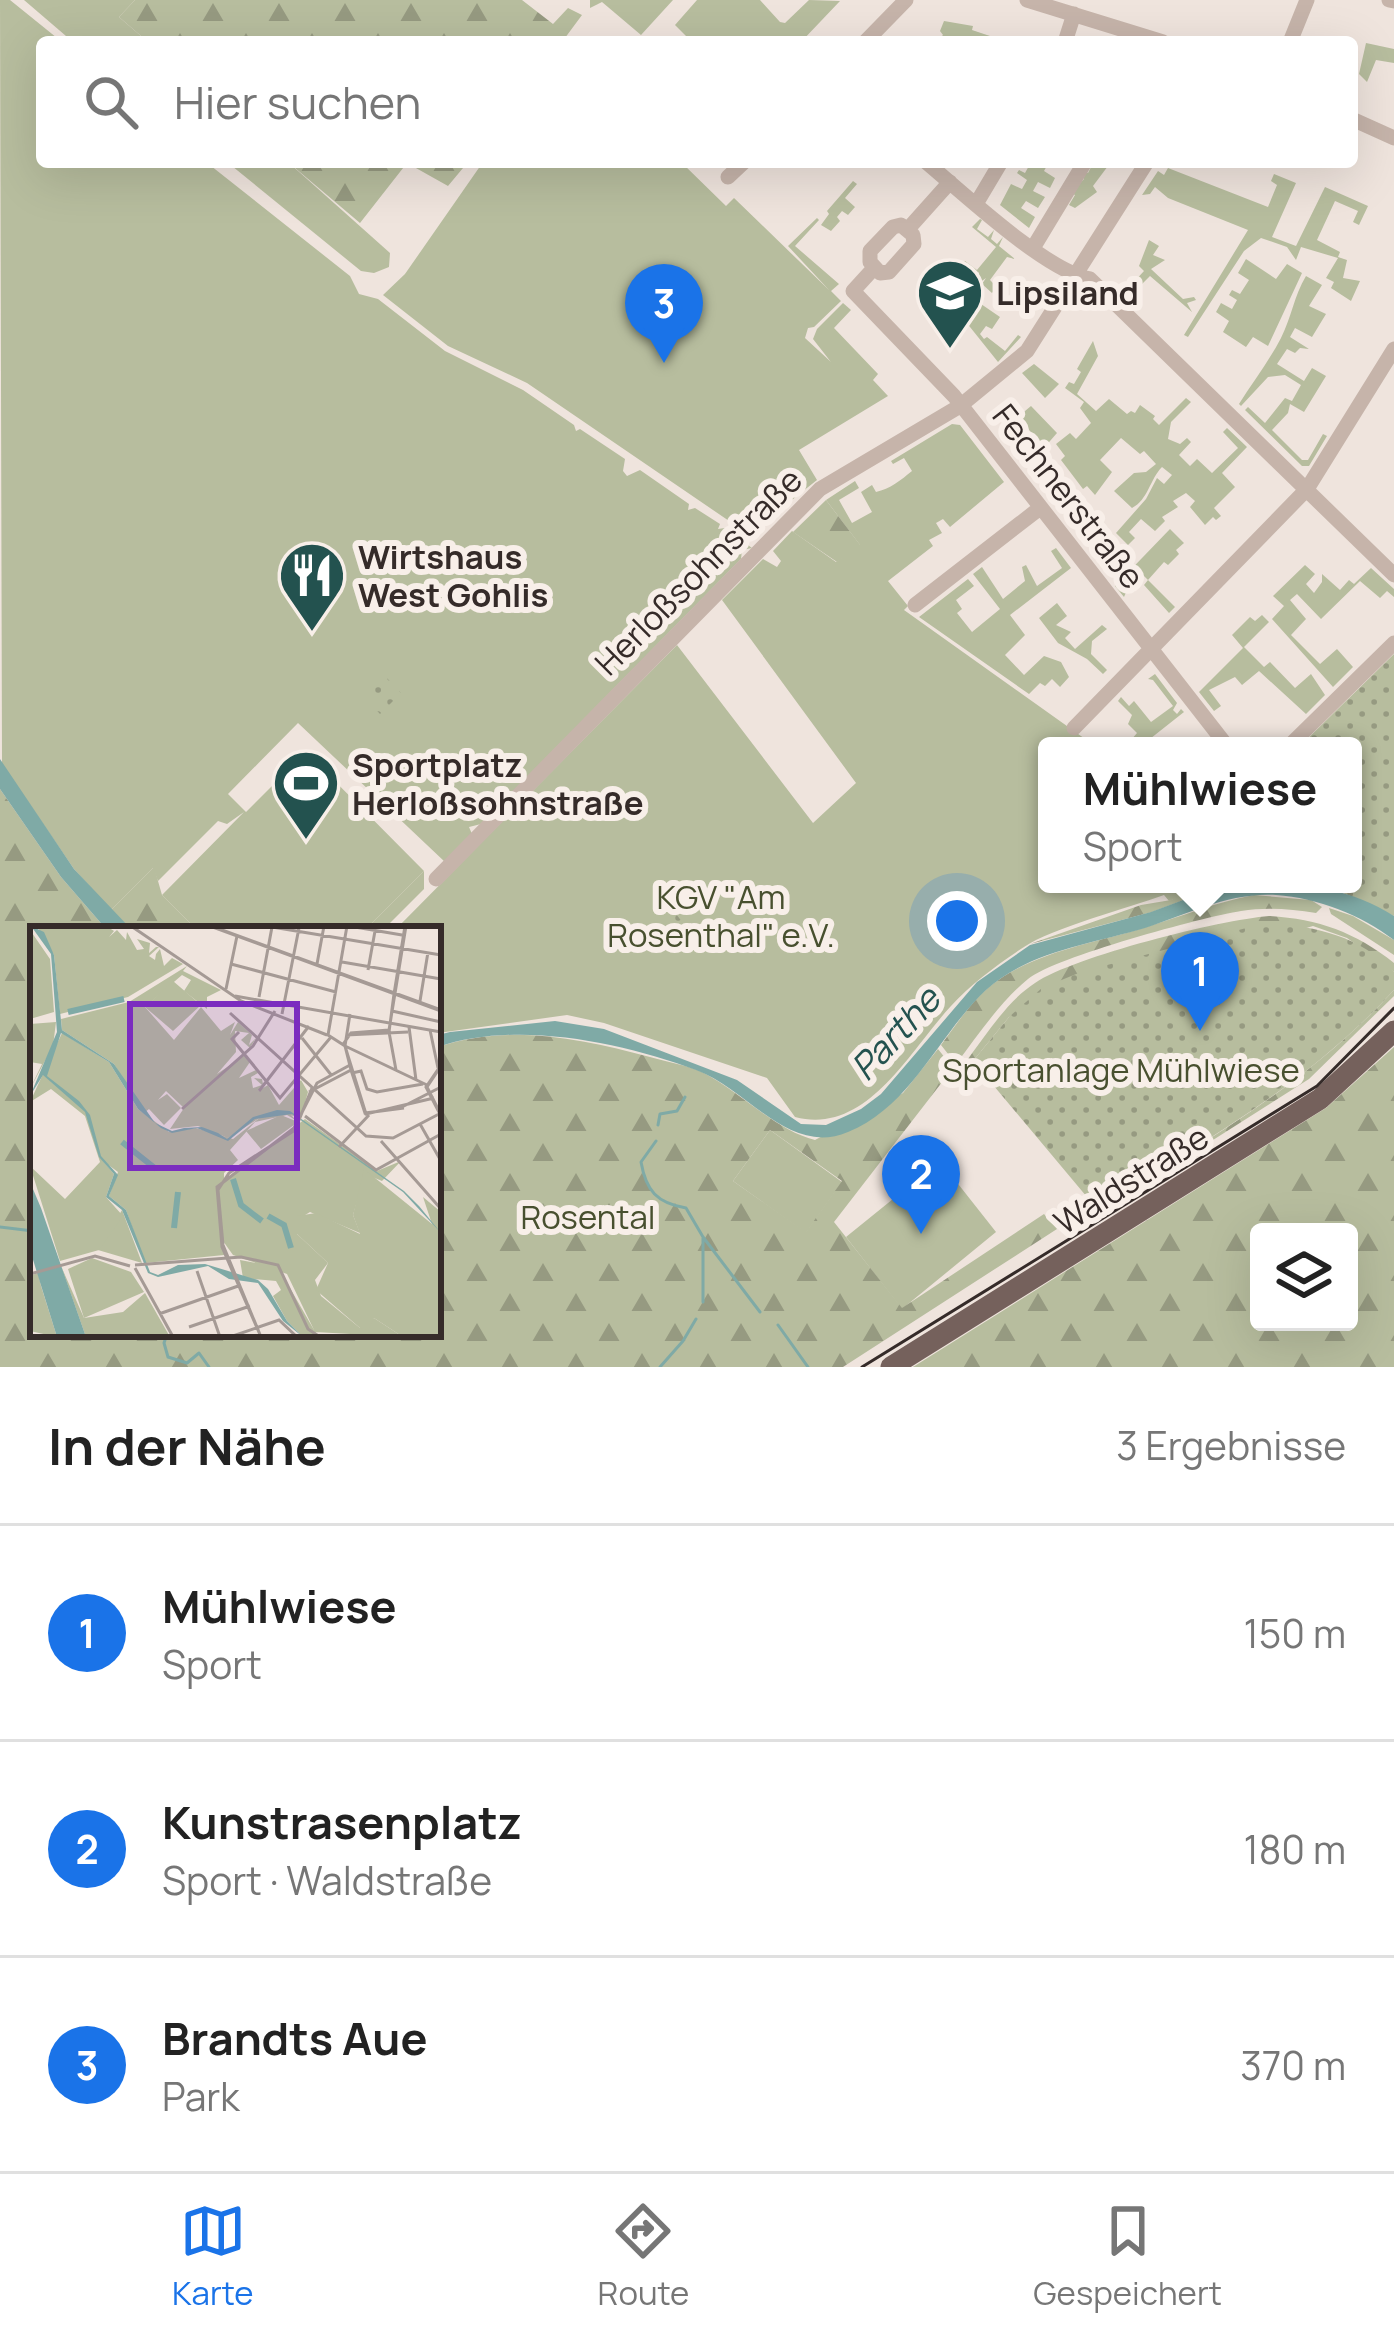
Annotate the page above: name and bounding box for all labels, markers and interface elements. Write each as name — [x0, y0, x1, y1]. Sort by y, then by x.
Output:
search box — [36, 36, 1358, 168]
icon: search — [78, 69, 144, 135]
text: Hier suchen — [174, 71, 421, 133]
school or university icon: Lipsiland — [915, 257, 985, 351]
pin: 3 — [625, 264, 703, 363]
place label: Lipsiland — [996, 270, 1139, 315]
street label: Fechnerstraße — [983, 394, 1155, 598]
street label: Herloßsohnstraße — [585, 458, 811, 684]
place label: Wirtshaus West Gohlis — [358, 534, 548, 617]
restaurant icon: Wirtshaus West Gohlis — [277, 540, 347, 634]
popup — [1038, 737, 1362, 893]
place label: Sportplatz Herloßsohnstraße — [352, 742, 644, 825]
sports icon: Sportplatz Herloßsohnstraße — [271, 748, 341, 842]
text: Mühlwiese — [1083, 757, 1317, 819]
text: Sport — [1083, 819, 1183, 873]
park label: KGV "Am Rosenthal" e.V. — [607, 874, 835, 957]
your location — [927, 891, 987, 951]
inset map — [30, 926, 441, 1337]
pin: 1 — [1161, 932, 1239, 1031]
water label: Parthe — [839, 974, 952, 1090]
park label: Sportanlage Mühlwiese — [942, 1047, 1300, 1092]
street label: Waldstraße — [1045, 1114, 1217, 1244]
pin: 2 — [882, 1135, 960, 1234]
park label: Rosental — [520, 1194, 656, 1239]
map controls — [1250, 1223, 1358, 1331]
button: layers — [1250, 1223, 1358, 1331]
text: In der Nähe — [48, 1411, 326, 1480]
text: 3 Ergebnisse — [1116, 1418, 1346, 1472]
text: Mühlwiese — [162, 1575, 397, 1637]
text: 1 — [78, 1606, 96, 1660]
text: 150 m — [1244, 1606, 1346, 1660]
text: Sport — [162, 1637, 262, 1691]
text: Kunstrasenplatz — [162, 1791, 522, 1853]
text: 2 — [75, 1822, 99, 1876]
text: 180 m — [1243, 1822, 1346, 1876]
text: Sport · Waldstraße — [162, 1853, 492, 1907]
text: Brandts Aue — [162, 2007, 428, 2069]
text: 3 — [76, 2038, 98, 2092]
text: 370 m — [1240, 2038, 1346, 2092]
text: Park — [162, 2069, 240, 2123]
tab: Karte — [172, 2198, 254, 2315]
tab: Route — [598, 2198, 689, 2315]
tab: Gespeichert — [1033, 2198, 1222, 2315]

